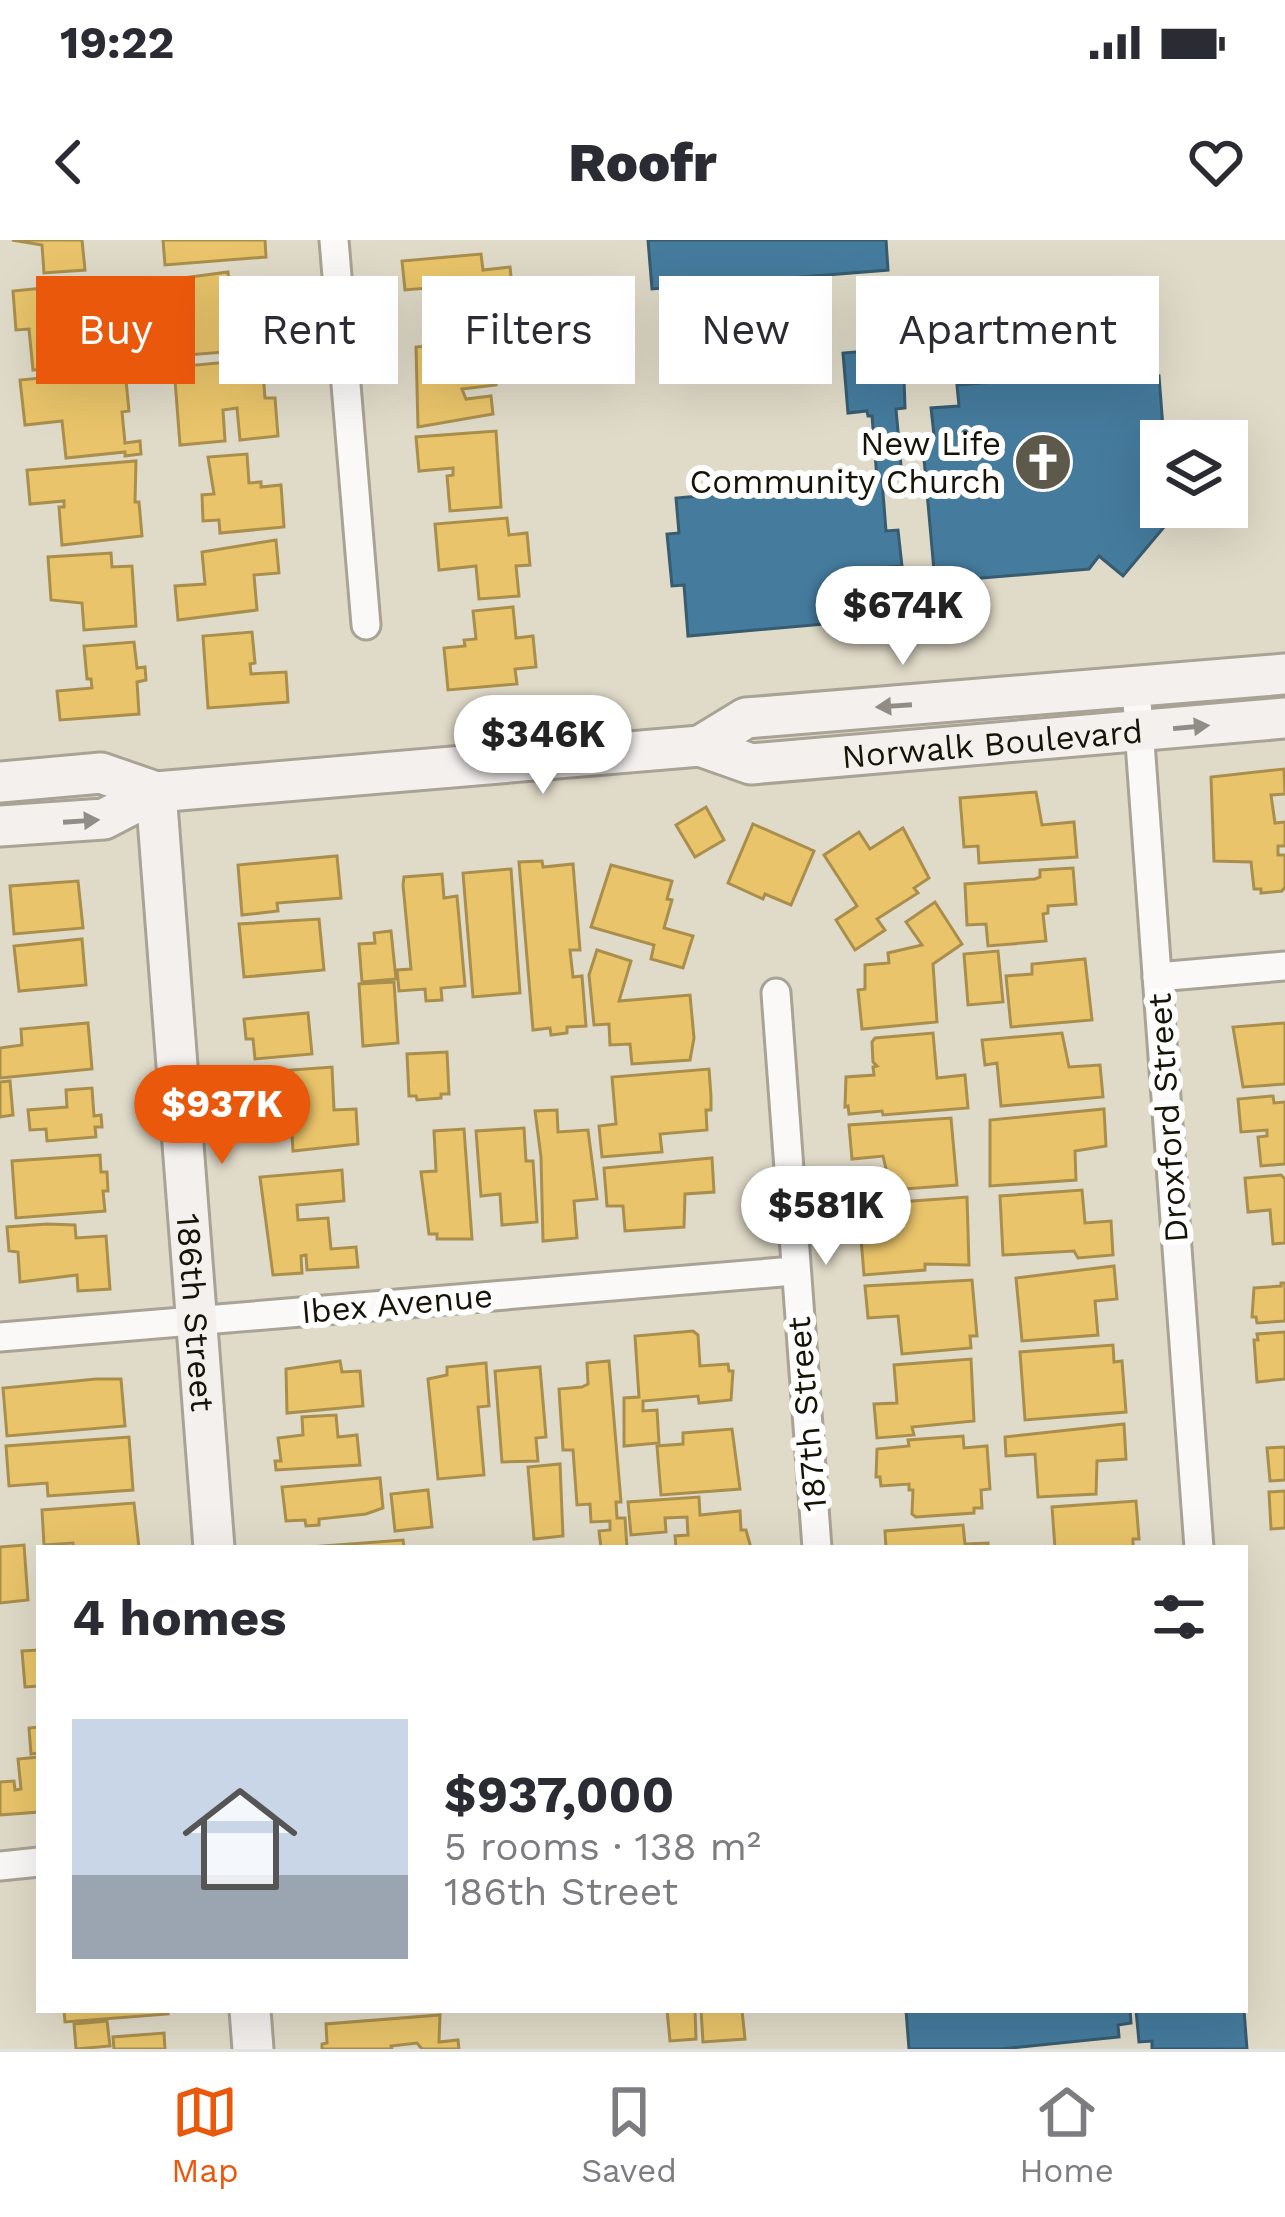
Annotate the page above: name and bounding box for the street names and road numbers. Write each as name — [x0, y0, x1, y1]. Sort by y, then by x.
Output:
street label: Norwalk Boulevard — [840, 711, 1144, 776]
street label: Droxford Street — [1139, 992, 1196, 1244]
street label: 186th Street — [168, 1212, 222, 1413]
street label: Ibex Avenue — [300, 1276, 495, 1331]
street label: 187th Street — [779, 1315, 834, 1513]

